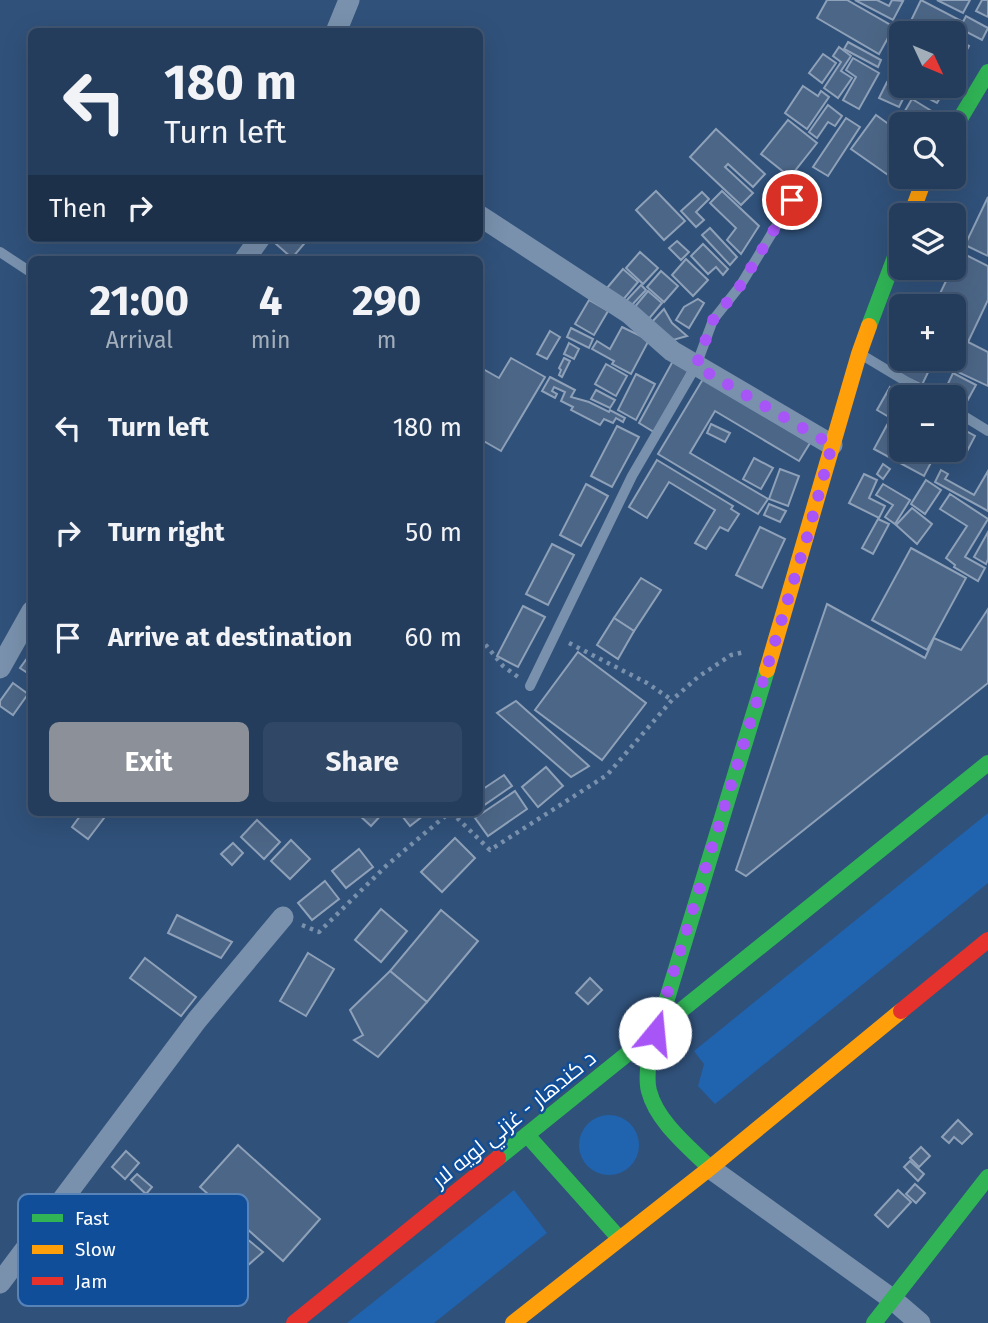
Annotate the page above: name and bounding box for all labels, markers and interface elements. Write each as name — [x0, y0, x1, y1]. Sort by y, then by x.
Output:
north arrow — [889, 21, 966, 98]
map controls — [889, 21, 966, 462]
text: 180 m — [164, 53, 297, 112]
icon: left — [49, 56, 140, 147]
button: search — [889, 112, 966, 189]
text: Turn left — [164, 113, 286, 151]
pin — [762, 170, 822, 230]
icon: arrive — [773, 181, 811, 219]
icon: right — [121, 189, 159, 227]
text: Then — [49, 193, 107, 224]
button: layers — [889, 203, 966, 280]
text: 21:00 — [90, 276, 189, 326]
text: 4 — [259, 276, 282, 326]
text: 290 — [352, 276, 421, 326]
button: + — [889, 294, 966, 371]
text: Arrival — [106, 326, 173, 354]
text: min — [251, 326, 290, 354]
text: m — [377, 326, 397, 354]
button: − — [889, 385, 966, 462]
icon: left — [49, 409, 87, 447]
text: Turn left — [108, 412, 209, 443]
text: 180 m — [393, 412, 462, 443]
icon: right — [49, 514, 87, 552]
text: Turn right — [108, 517, 225, 548]
text: 50 m — [405, 517, 462, 548]
icon: arrive — [49, 619, 87, 657]
text: Arrive at destination — [108, 622, 352, 653]
text: 60 m — [404, 622, 462, 653]
button: Exit — [49, 722, 249, 802]
button: Share — [263, 722, 462, 802]
position arrow — [618, 996, 692, 1070]
street label: د کندهار - غزني لويه لار — [426, 1045, 603, 1196]
legend — [18, 1194, 248, 1306]
text: Fast — [75, 1207, 109, 1230]
text: Slow — [75, 1238, 116, 1261]
text: Jam — [75, 1270, 107, 1293]

